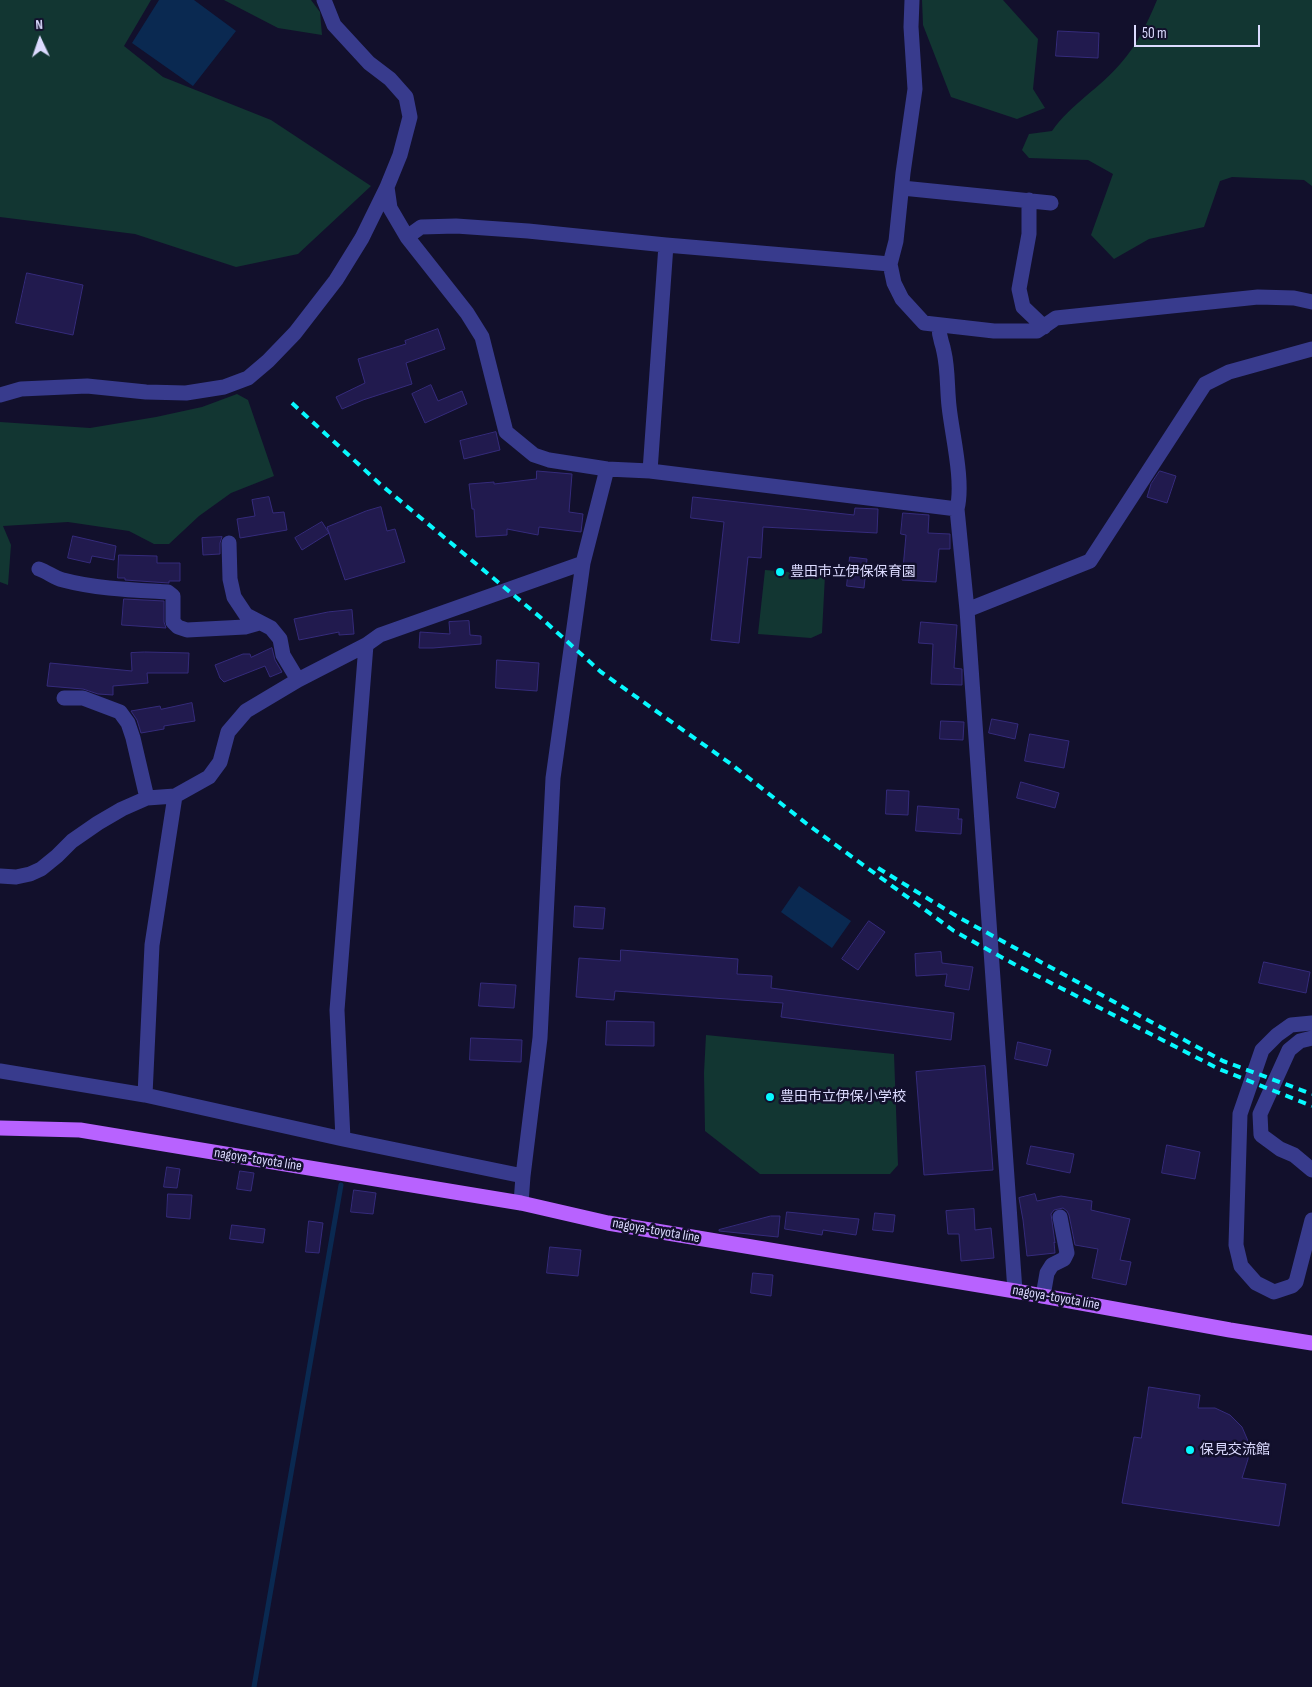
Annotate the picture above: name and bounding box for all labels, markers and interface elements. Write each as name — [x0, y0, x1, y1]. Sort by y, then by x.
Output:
north arrow — [15, 15, 65, 65]
scale bar — [1137, 15, 1263, 47]
text: N — [35, 16, 43, 33]
text: 50 m — [1142, 24, 1167, 43]
place label: 豊田市立伊保保育園 — [790, 564, 916, 580]
marker: 豊田市立伊保保育園 — [774, 566, 786, 578]
place label: 豊田市立伊保小学校 — [780, 1089, 906, 1105]
marker: 豊田市立伊保小学校 — [764, 1091, 776, 1103]
street label: nagoya-toyota line — [213, 1145, 303, 1175]
street label: nagoya-toyota line — [611, 1215, 701, 1247]
street label: nagoya-toyota line — [1011, 1282, 1101, 1314]
place label: 保見交流館 — [1200, 1442, 1270, 1458]
marker: 保見交流館 — [1184, 1444, 1196, 1456]

